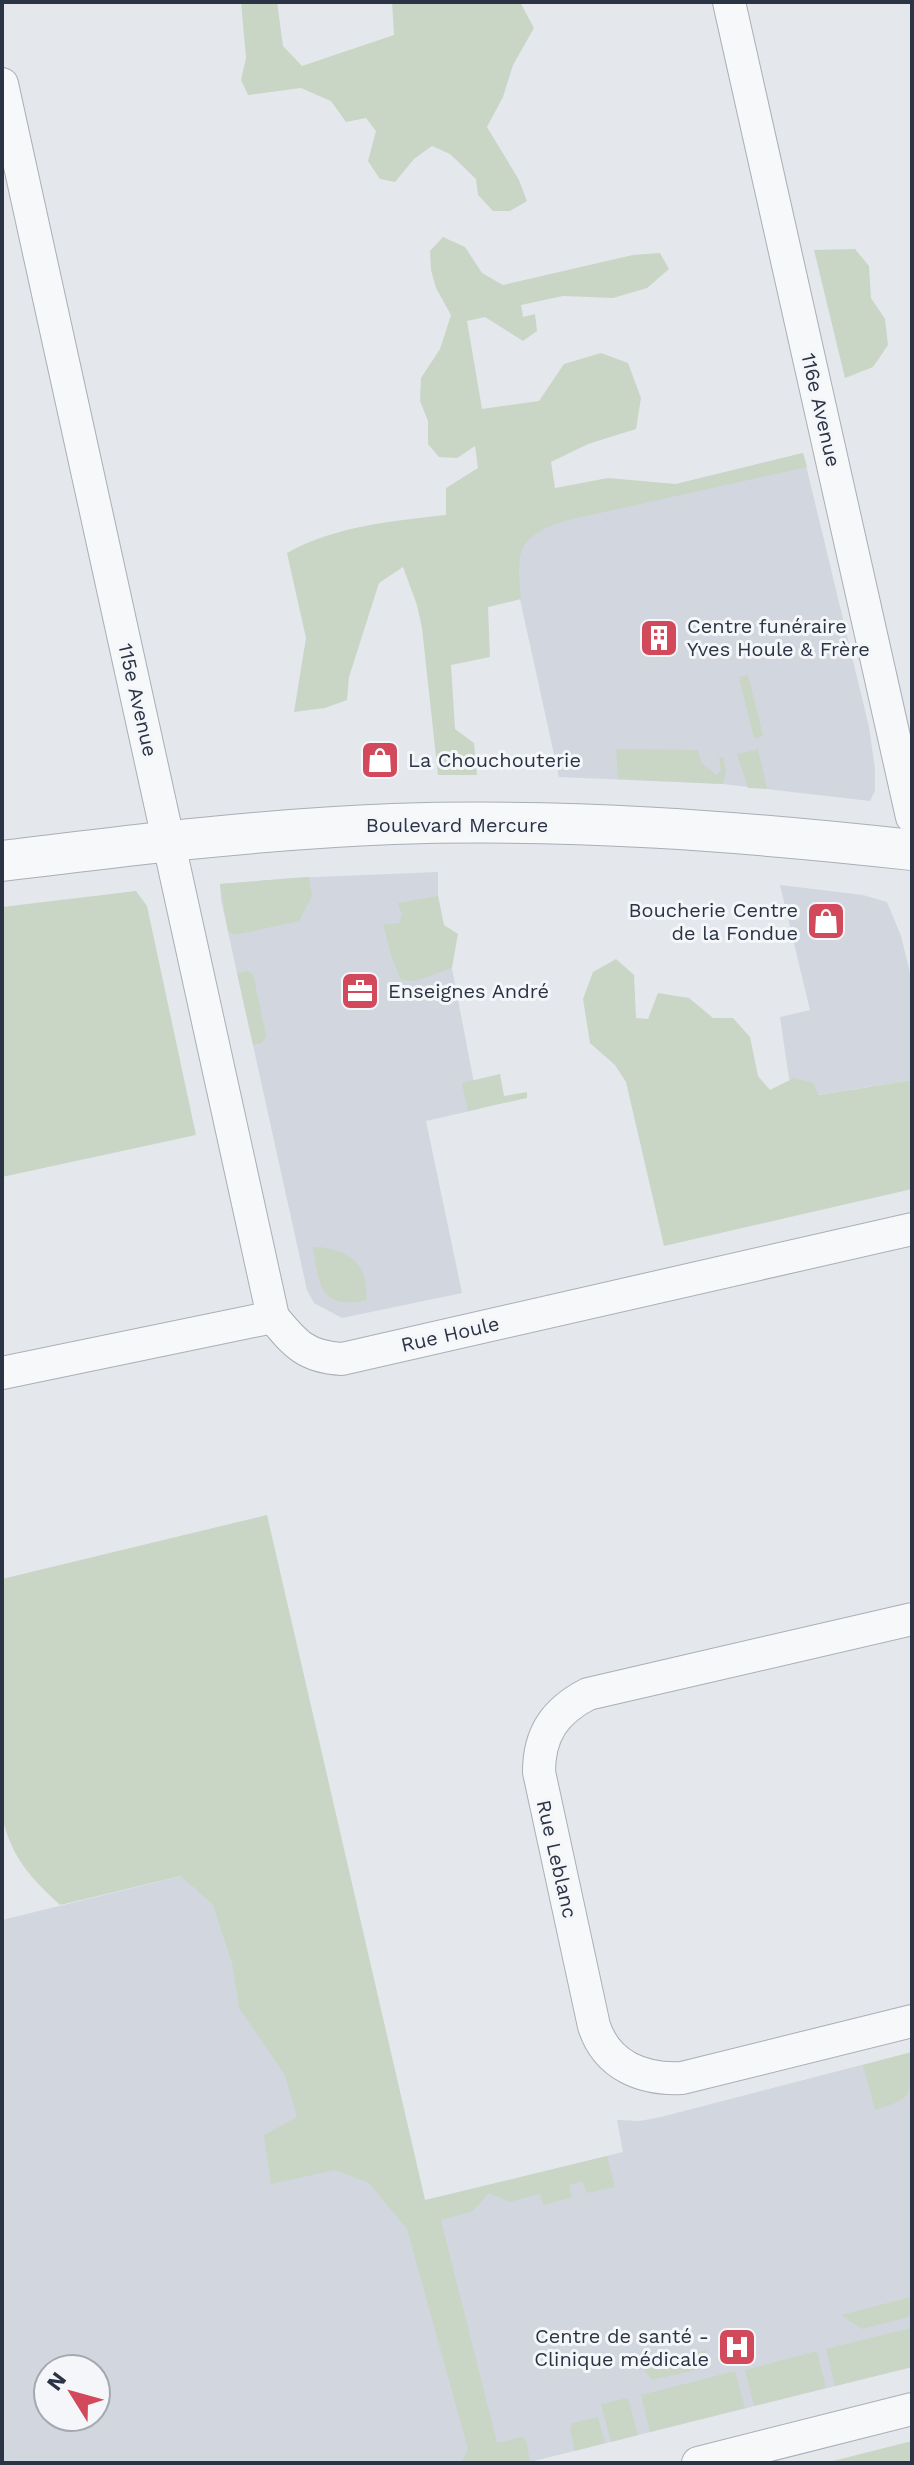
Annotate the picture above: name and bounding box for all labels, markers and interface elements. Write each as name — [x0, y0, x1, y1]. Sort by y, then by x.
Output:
street label: 116e Avenue — [796, 351, 846, 469]
place label: Centre funéraire Yves Houle & Frère — [687, 614, 870, 661]
building icon: Centre funéraire Yves Houle & Frère — [638, 617, 680, 659]
street label: 115e Avenue — [113, 641, 163, 759]
shop icon: La Chouchouterie — [359, 739, 401, 781]
place label: La Chouchouterie — [408, 748, 581, 772]
street label: Boulevard Mercure — [366, 813, 548, 837]
place label: Boucherie Centre de la Fondue — [628, 898, 798, 945]
shop icon: Boucherie Centre de la Fondue — [805, 900, 847, 942]
office icon: Enseignes André — [339, 970, 381, 1012]
place label: Enseignes André — [388, 979, 549, 1003]
street label: Rue Houle — [398, 1311, 502, 1357]
street label: Rue Leblanc — [532, 1798, 582, 1920]
place label: Centre de santé - Clinique médicale — [534, 2324, 709, 2371]
hospital icon: Centre de santé - Clinique médicale — [716, 2326, 758, 2368]
north arrow — [32, 2353, 112, 2433]
text: N — [42, 2367, 71, 2395]

